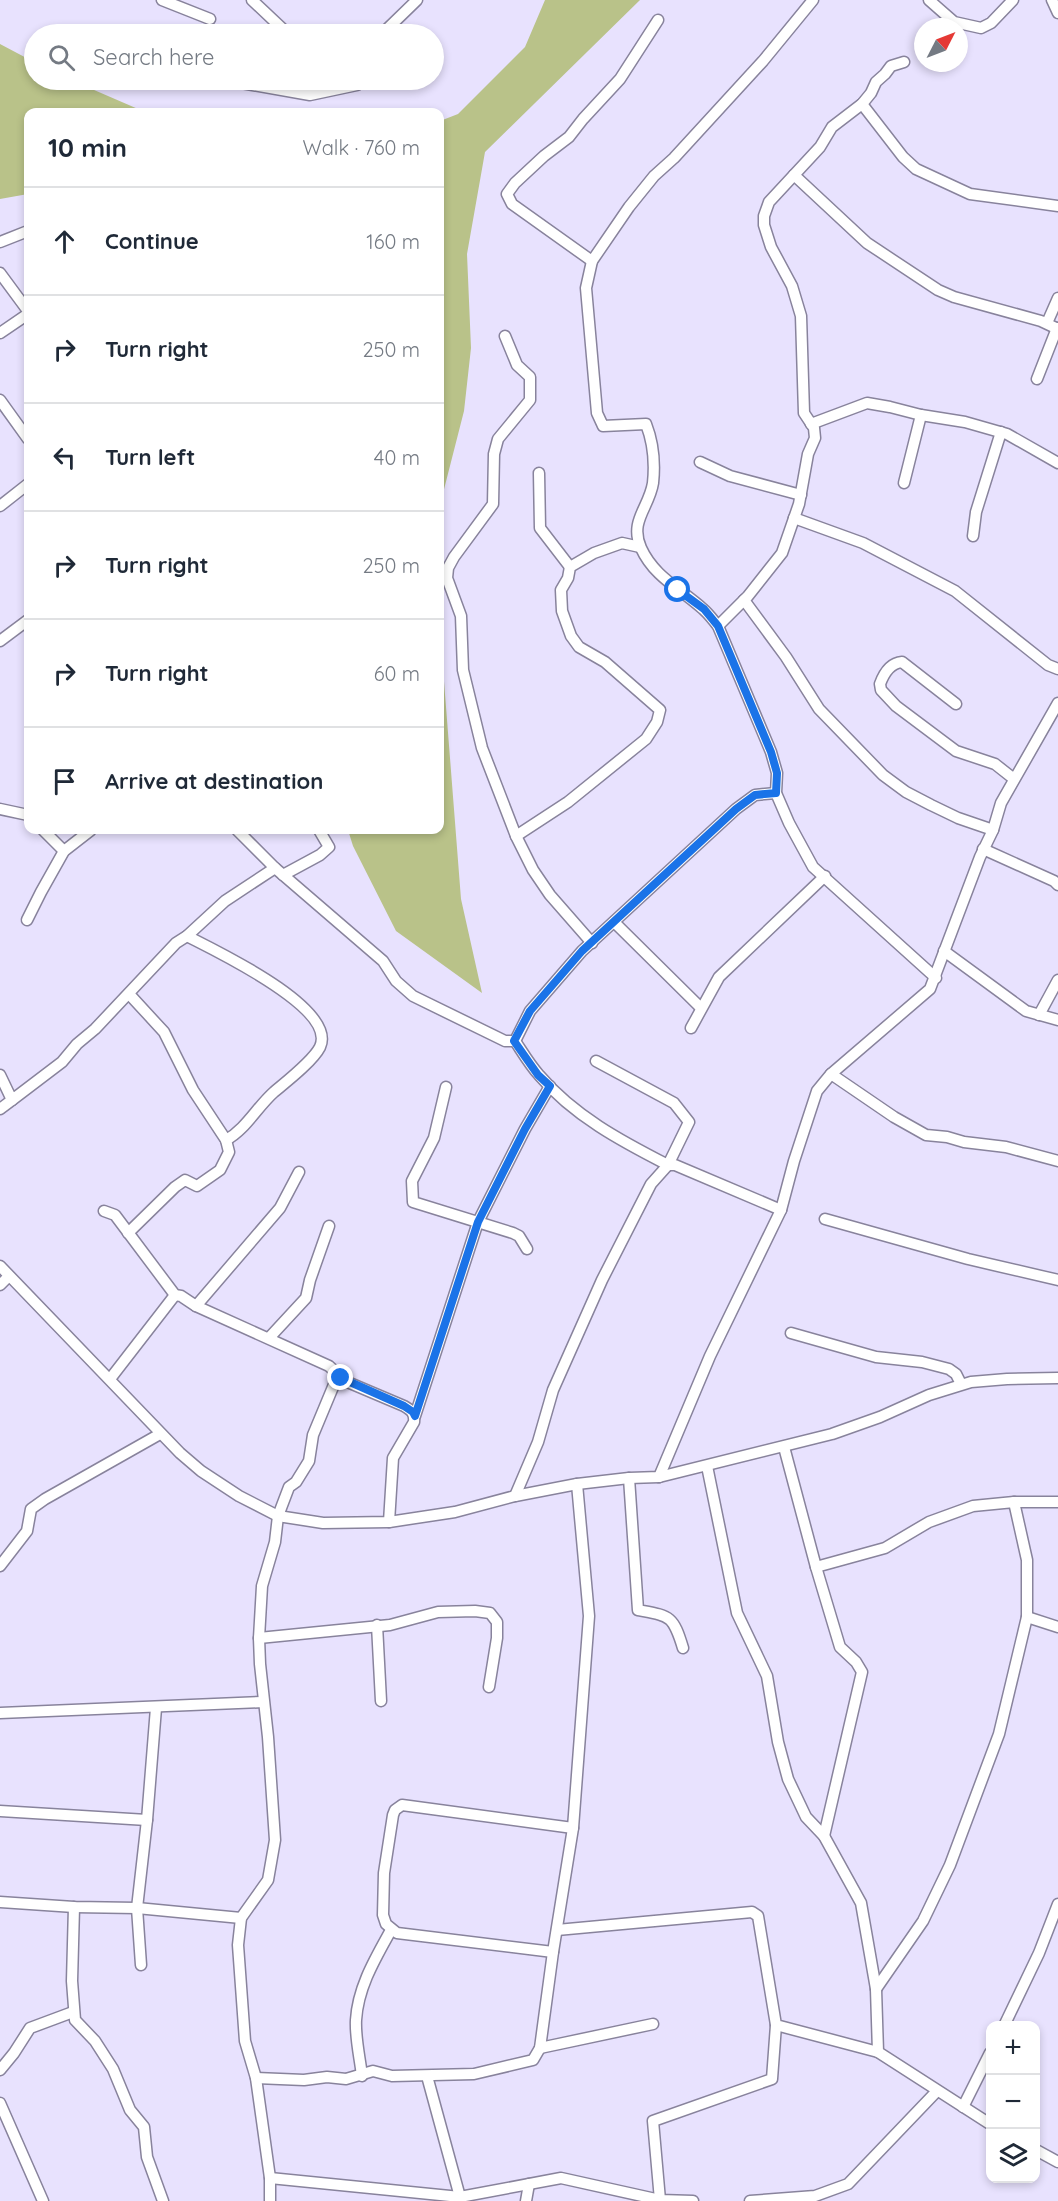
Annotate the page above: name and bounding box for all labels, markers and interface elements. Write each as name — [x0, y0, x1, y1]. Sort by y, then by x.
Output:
north arrow — [914, 18, 968, 72]
search box — [24, 24, 444, 90]
icon: search — [45, 41, 78, 74]
text: Search here — [93, 43, 214, 71]
text: 10 min — [48, 131, 127, 164]
text: Walk · 760 m — [303, 135, 420, 160]
icon: ahead — [48, 225, 81, 258]
text: Continue — [105, 227, 199, 255]
text: 160 m — [366, 229, 420, 254]
icon: right — [48, 333, 81, 366]
text: Turn right — [105, 335, 209, 363]
text: 250 m — [362, 337, 420, 362]
icon: left — [48, 441, 81, 474]
text: Turn left — [105, 443, 195, 471]
text: 40 m — [374, 445, 420, 470]
icon: right — [48, 549, 81, 582]
text: Turn right — [105, 551, 209, 579]
text: 250 m — [362, 553, 420, 578]
route start — [664, 576, 690, 602]
icon: right — [48, 657, 81, 690]
text: Turn right — [105, 659, 209, 687]
text: 60 m — [374, 661, 420, 686]
icon: arrive — [48, 765, 81, 798]
text: Arrive at destination — [105, 767, 323, 795]
route end — [327, 1364, 353, 1390]
map controls — [986, 2021, 1040, 2183]
button: + — [986, 2021, 1040, 2075]
button: − — [986, 2075, 1040, 2129]
button: layers — [986, 2129, 1040, 2183]

